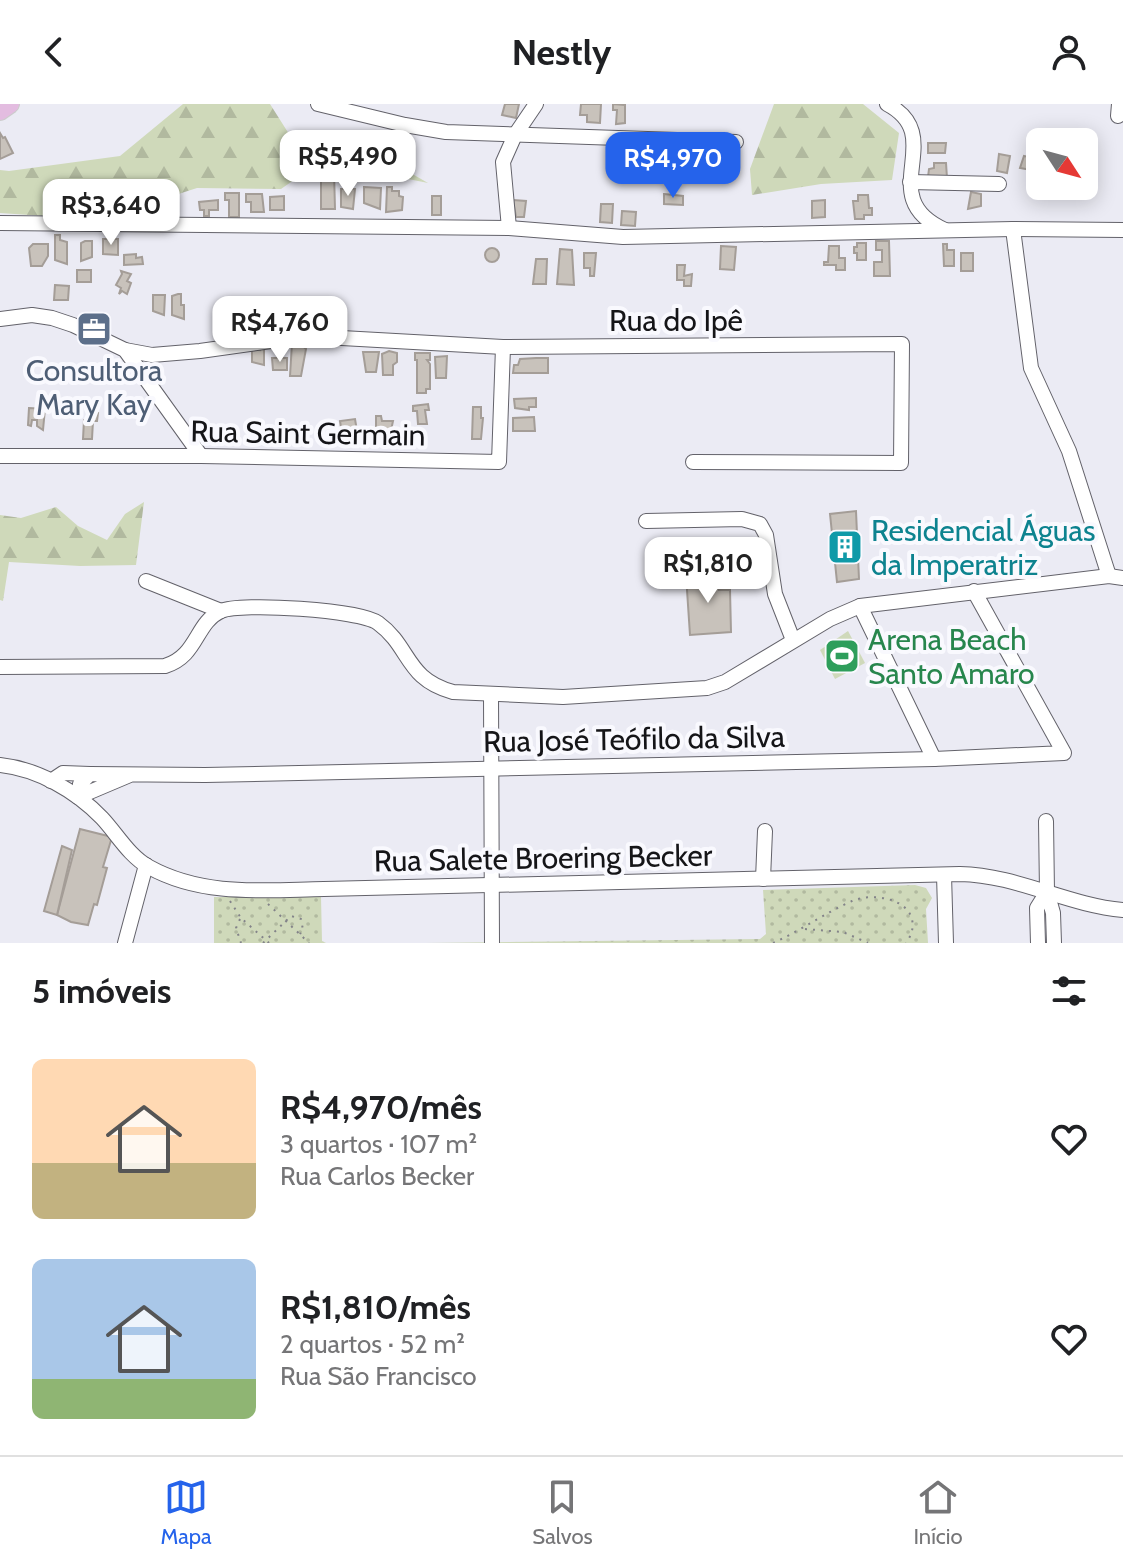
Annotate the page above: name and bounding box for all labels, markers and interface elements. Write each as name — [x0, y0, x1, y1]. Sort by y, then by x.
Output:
icon: back — [32, 30, 76, 74]
text: Nestly — [512, 30, 611, 74]
icon: person — [1047, 30, 1091, 74]
north arrow — [1026, 128, 1098, 200]
map controls — [1026, 128, 1098, 200]
pin: R$5,490 — [274, 130, 422, 198]
pin: R$4,970 — [599, 132, 747, 200]
text: R$5,490 — [298, 140, 398, 172]
text: R$4,970 — [623, 142, 723, 174]
pin: R$3,640 — [37, 179, 185, 247]
text: R$3,640 — [61, 189, 161, 221]
pin: R$4,760 — [206, 296, 354, 364]
street label: Rua do Ipê — [609, 302, 743, 339]
text: R$4,760 — [230, 306, 330, 338]
office icon: Consultora Mary Kay — [75, 310, 113, 348]
place label: Consultora Mary Kay — [26, 352, 163, 423]
street label: Rua Saint Germain — [190, 412, 426, 454]
place label: Residencial Águas da Imperatriz — [871, 512, 1095, 583]
building icon: Residencial Águas da Imperatriz — [826, 528, 864, 566]
pin: R$1,810 — [634, 537, 782, 605]
text: R$1,810 — [663, 547, 753, 579]
place label: Arena Beach Santo Amaro — [868, 621, 1034, 692]
sports icon: Arena Beach Santo Amaro — [823, 637, 861, 675]
street label: Rua José Teófilo da Silva — [483, 718, 786, 760]
street label: Rua Salete Broering Becker — [373, 837, 713, 879]
icon: filters — [1047, 969, 1091, 1013]
text: 5 imóveis — [32, 970, 171, 1012]
text: R$4,970/mês — [280, 1086, 482, 1128]
icon: home — [96, 1091, 192, 1187]
icon: heart — [1047, 1117, 1091, 1161]
text: 3 quartos · 107 m² — [280, 1128, 477, 1160]
text: Rua Carlos Becker — [280, 1160, 474, 1192]
text: R$1,810/mês — [280, 1286, 471, 1328]
icon: home — [96, 1291, 192, 1387]
icon: heart — [1047, 1317, 1091, 1361]
text: 2 quartos · 52 m² — [280, 1328, 465, 1360]
text: Rua São Francisco — [280, 1360, 477, 1392]
tab: Mapa — [160, 1475, 212, 1550]
tab: Salvos — [532, 1475, 593, 1550]
tab: Início — [913, 1475, 963, 1550]

